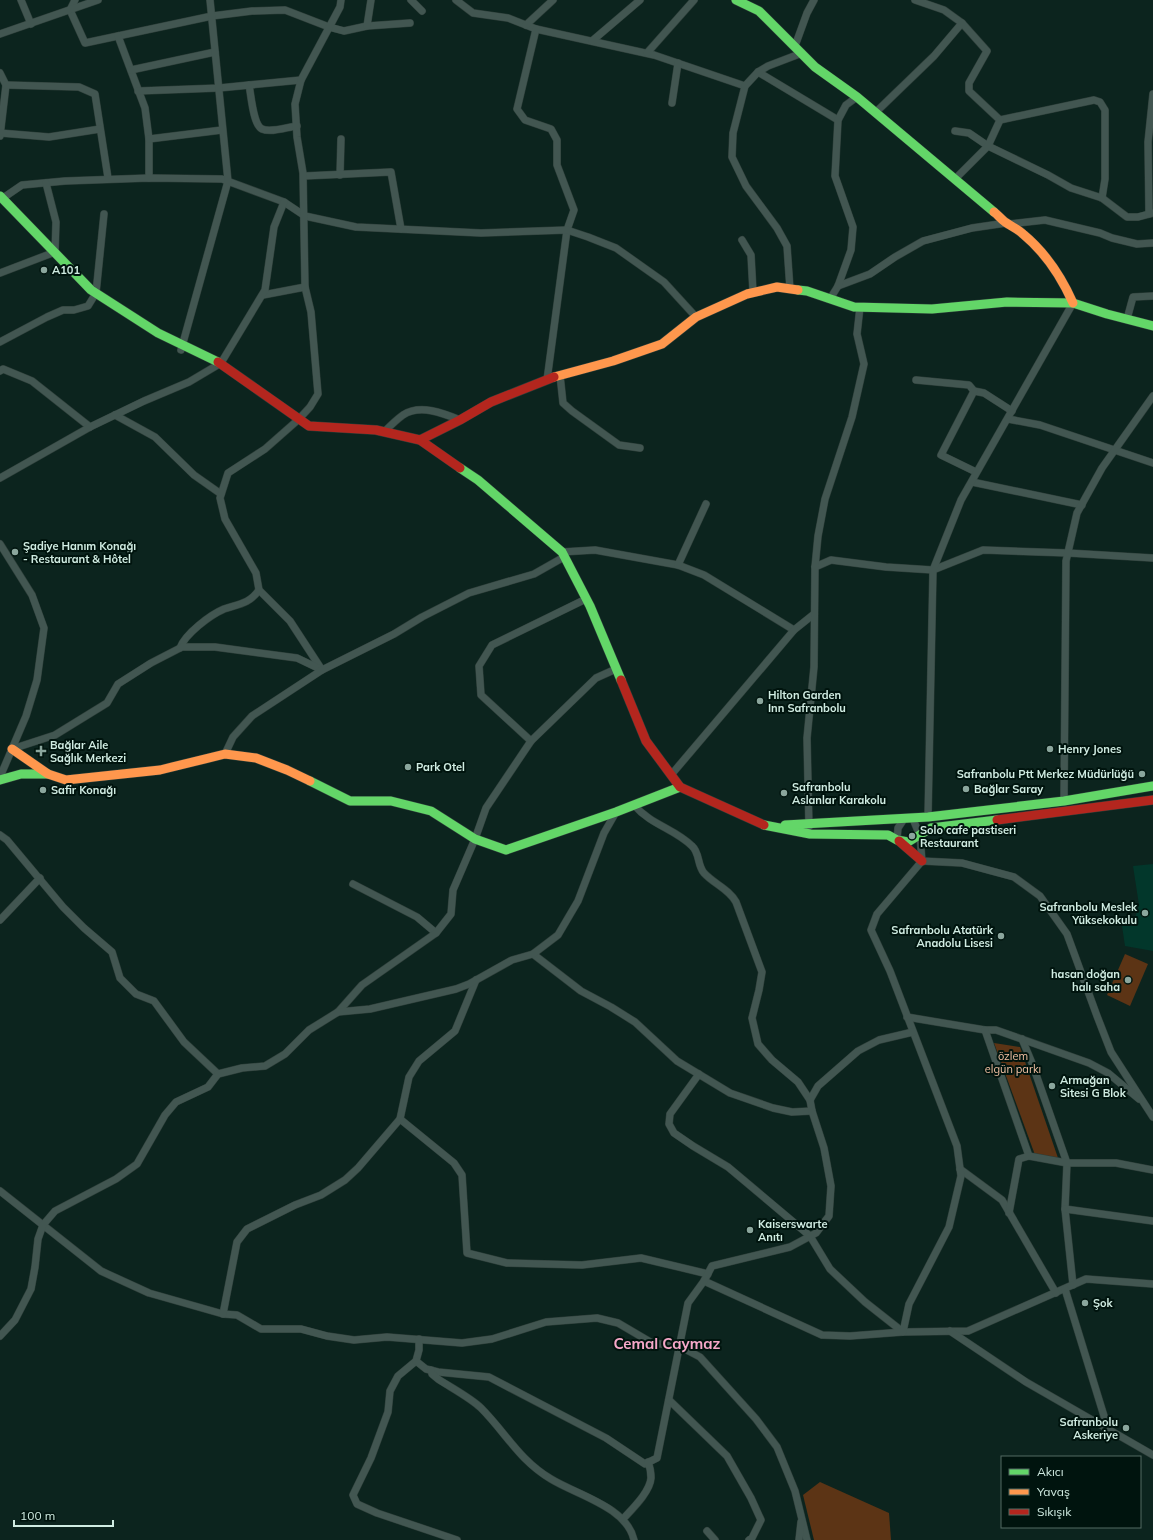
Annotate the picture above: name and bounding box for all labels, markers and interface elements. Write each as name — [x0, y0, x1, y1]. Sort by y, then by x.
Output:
place label: A101 — [52, 263, 80, 277]
marker: A101 — [39, 265, 49, 275]
place label: Şadiye Hanım Konağı - Restaurant & Hôtel — [23, 539, 136, 566]
marker: Şadiye Hanım Konağı - Restaurant & Hôtel — [10, 547, 20, 557]
place label: Hilton Garden Inn Safranbolu — [768, 688, 846, 715]
marker: Hilton Garden Inn Safranbolu — [755, 696, 765, 706]
place label: Bağlar Aile Sağlık Merkezi — [50, 738, 126, 765]
place label: Henry Jones — [1058, 742, 1122, 756]
marker: Henry Jones — [1045, 744, 1055, 754]
marker: Bağlar Aile Sağlık Merkezi — [35, 745, 47, 757]
place label: Park Otel — [416, 760, 465, 774]
marker: Park Otel — [403, 762, 413, 772]
place label: Safranbolu Ptt Merkez Müdürlüğü — [957, 767, 1134, 781]
marker: Safranbolu Ptt Merkez Müdürlüğü — [1137, 769, 1147, 779]
place label: Safranbolu Aslanlar Karakolu — [792, 780, 886, 807]
place label: Bağlar Saray — [974, 782, 1043, 796]
place label: Safir Konağı — [51, 783, 116, 797]
marker: Bağlar Saray — [961, 784, 971, 794]
marker: Safir Konağı — [38, 785, 48, 795]
marker: Safranbolu Aslanlar Karakolu — [779, 788, 789, 798]
place label: Solo cafe pastiseri Restaurant — [920, 823, 1016, 850]
marker: Solo cafe pastiseri Restaurant — [907, 831, 917, 841]
place label: Safranbolu Meslek Yüksekokulu — [1039, 900, 1138, 927]
marker: Safranbolu Meslek Yüksekokulu — [1140, 908, 1150, 918]
place label: Safranbolu Atatürk Anadolu Lisesi — [891, 923, 994, 950]
marker: Safranbolu Atatürk Anadolu Lisesi — [996, 931, 1006, 941]
place label: hasan doğan halı saha — [1051, 967, 1120, 994]
marker: hasan doğan halı saha — [1123, 975, 1133, 985]
park label: özlem elgün parkı — [985, 1049, 1041, 1076]
place label: Armağan Sitesi G Blok — [1060, 1073, 1127, 1100]
marker: Armağan Sitesi G Blok — [1047, 1081, 1057, 1091]
place label: Kaiserswarte Anıtı — [758, 1217, 827, 1244]
marker: Kaiserswarte Anıtı — [745, 1225, 755, 1235]
place label: Şok — [1093, 1296, 1114, 1310]
marker: Şok — [1080, 1298, 1090, 1308]
district label: Cemal Caymaz — [614, 1334, 721, 1353]
place label: Safranbolu Askeriye — [1060, 1415, 1118, 1442]
marker: Safranbolu Askeriye — [1121, 1423, 1131, 1433]
legend — [1001, 1456, 1141, 1528]
text: Akıcı — [1037, 1464, 1064, 1479]
text: Yavaş — [1036, 1484, 1070, 1499]
scale bar — [14, 1502, 113, 1528]
text: Sıkışık — [1037, 1504, 1072, 1519]
text: 100 m — [20, 1508, 55, 1523]

